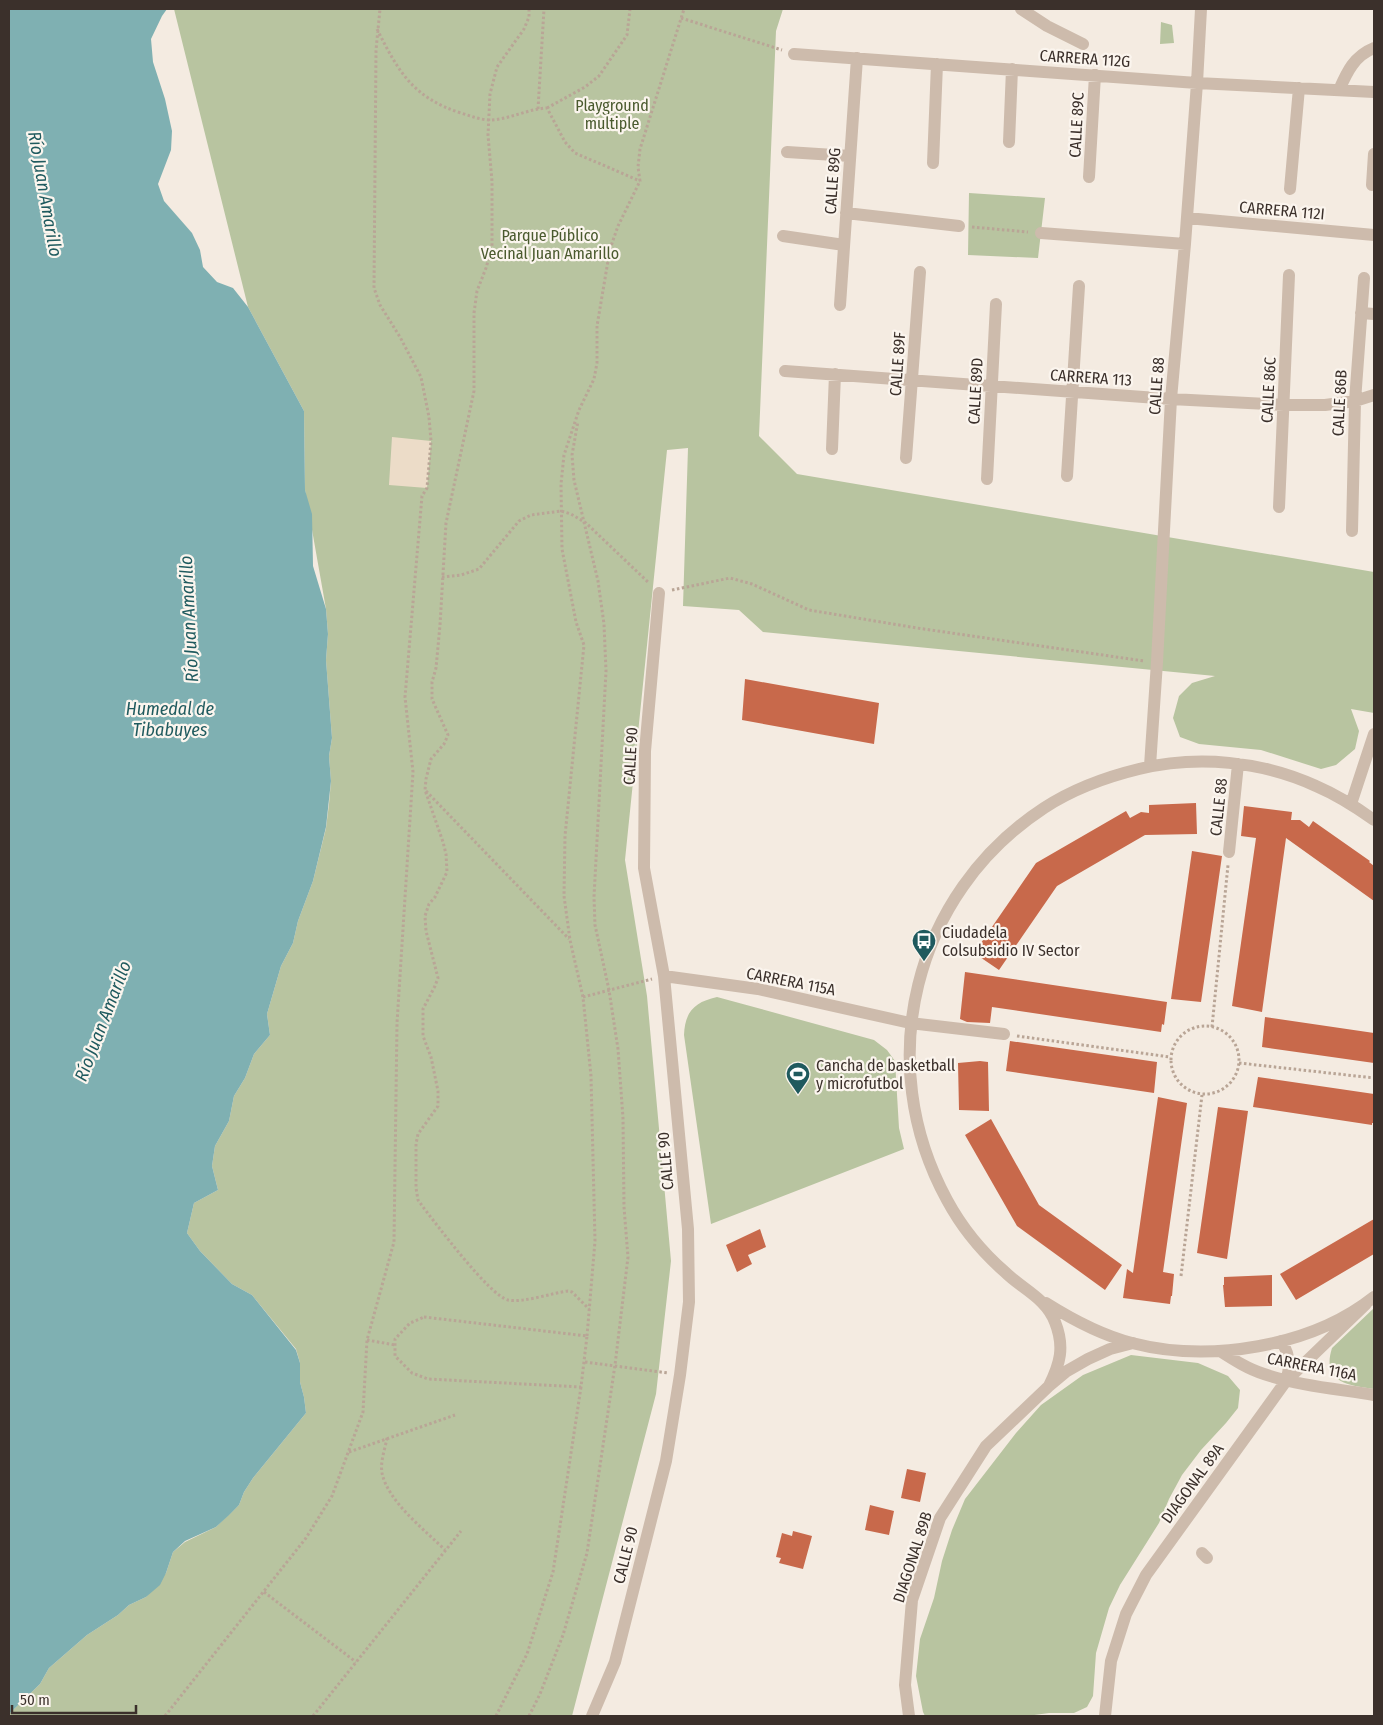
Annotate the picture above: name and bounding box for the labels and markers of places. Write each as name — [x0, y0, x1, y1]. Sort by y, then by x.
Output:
place label: Ciudadela Colsubsidio IV Sector — [942, 923, 1080, 960]
bus stop icon: Ciudadela Colsubsidio IV Sector — [911, 928, 937, 962]
place label: Cancha de basketball y microfutbol — [816, 1056, 955, 1093]
sports icon: Cancha de basketball y microfutbol — [785, 1061, 811, 1095]

